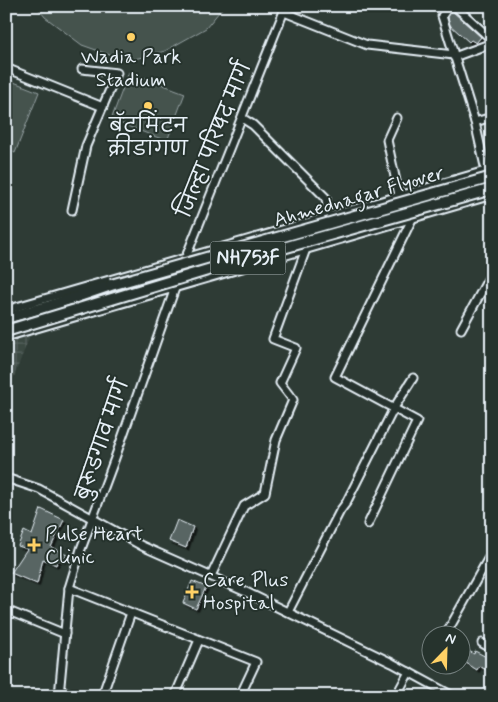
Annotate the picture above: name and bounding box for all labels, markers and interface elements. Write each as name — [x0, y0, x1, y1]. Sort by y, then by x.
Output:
marker: Wadia Park Stadium — [125, 31, 137, 43]
place label: Wadia Park Stadium — [81, 44, 181, 94]
street label: जिल्हा परिषद मार्ग — [168, 56, 259, 223]
marker: बॅटमिंटन क्रीडांगण — [142, 100, 154, 112]
place label: बॅटमिंटन क्रीडांगण — [107, 110, 190, 163]
street label: Ahmednagar Flyover — [270, 160, 448, 236]
road number: NH753F — [210, 242, 286, 274]
street label: बुरूडगाव मार्ग — [67, 374, 137, 504]
place label: Pulse Heart Clinic — [45, 521, 143, 571]
marker: Pulse Heart Clinic — [27, 538, 41, 552]
place label: Care Plus Hospital — [203, 567, 289, 617]
marker: Care Plus Hospital — [185, 585, 199, 599]
north arrow — [420, 624, 470, 674]
text: N — [443, 629, 458, 649]

